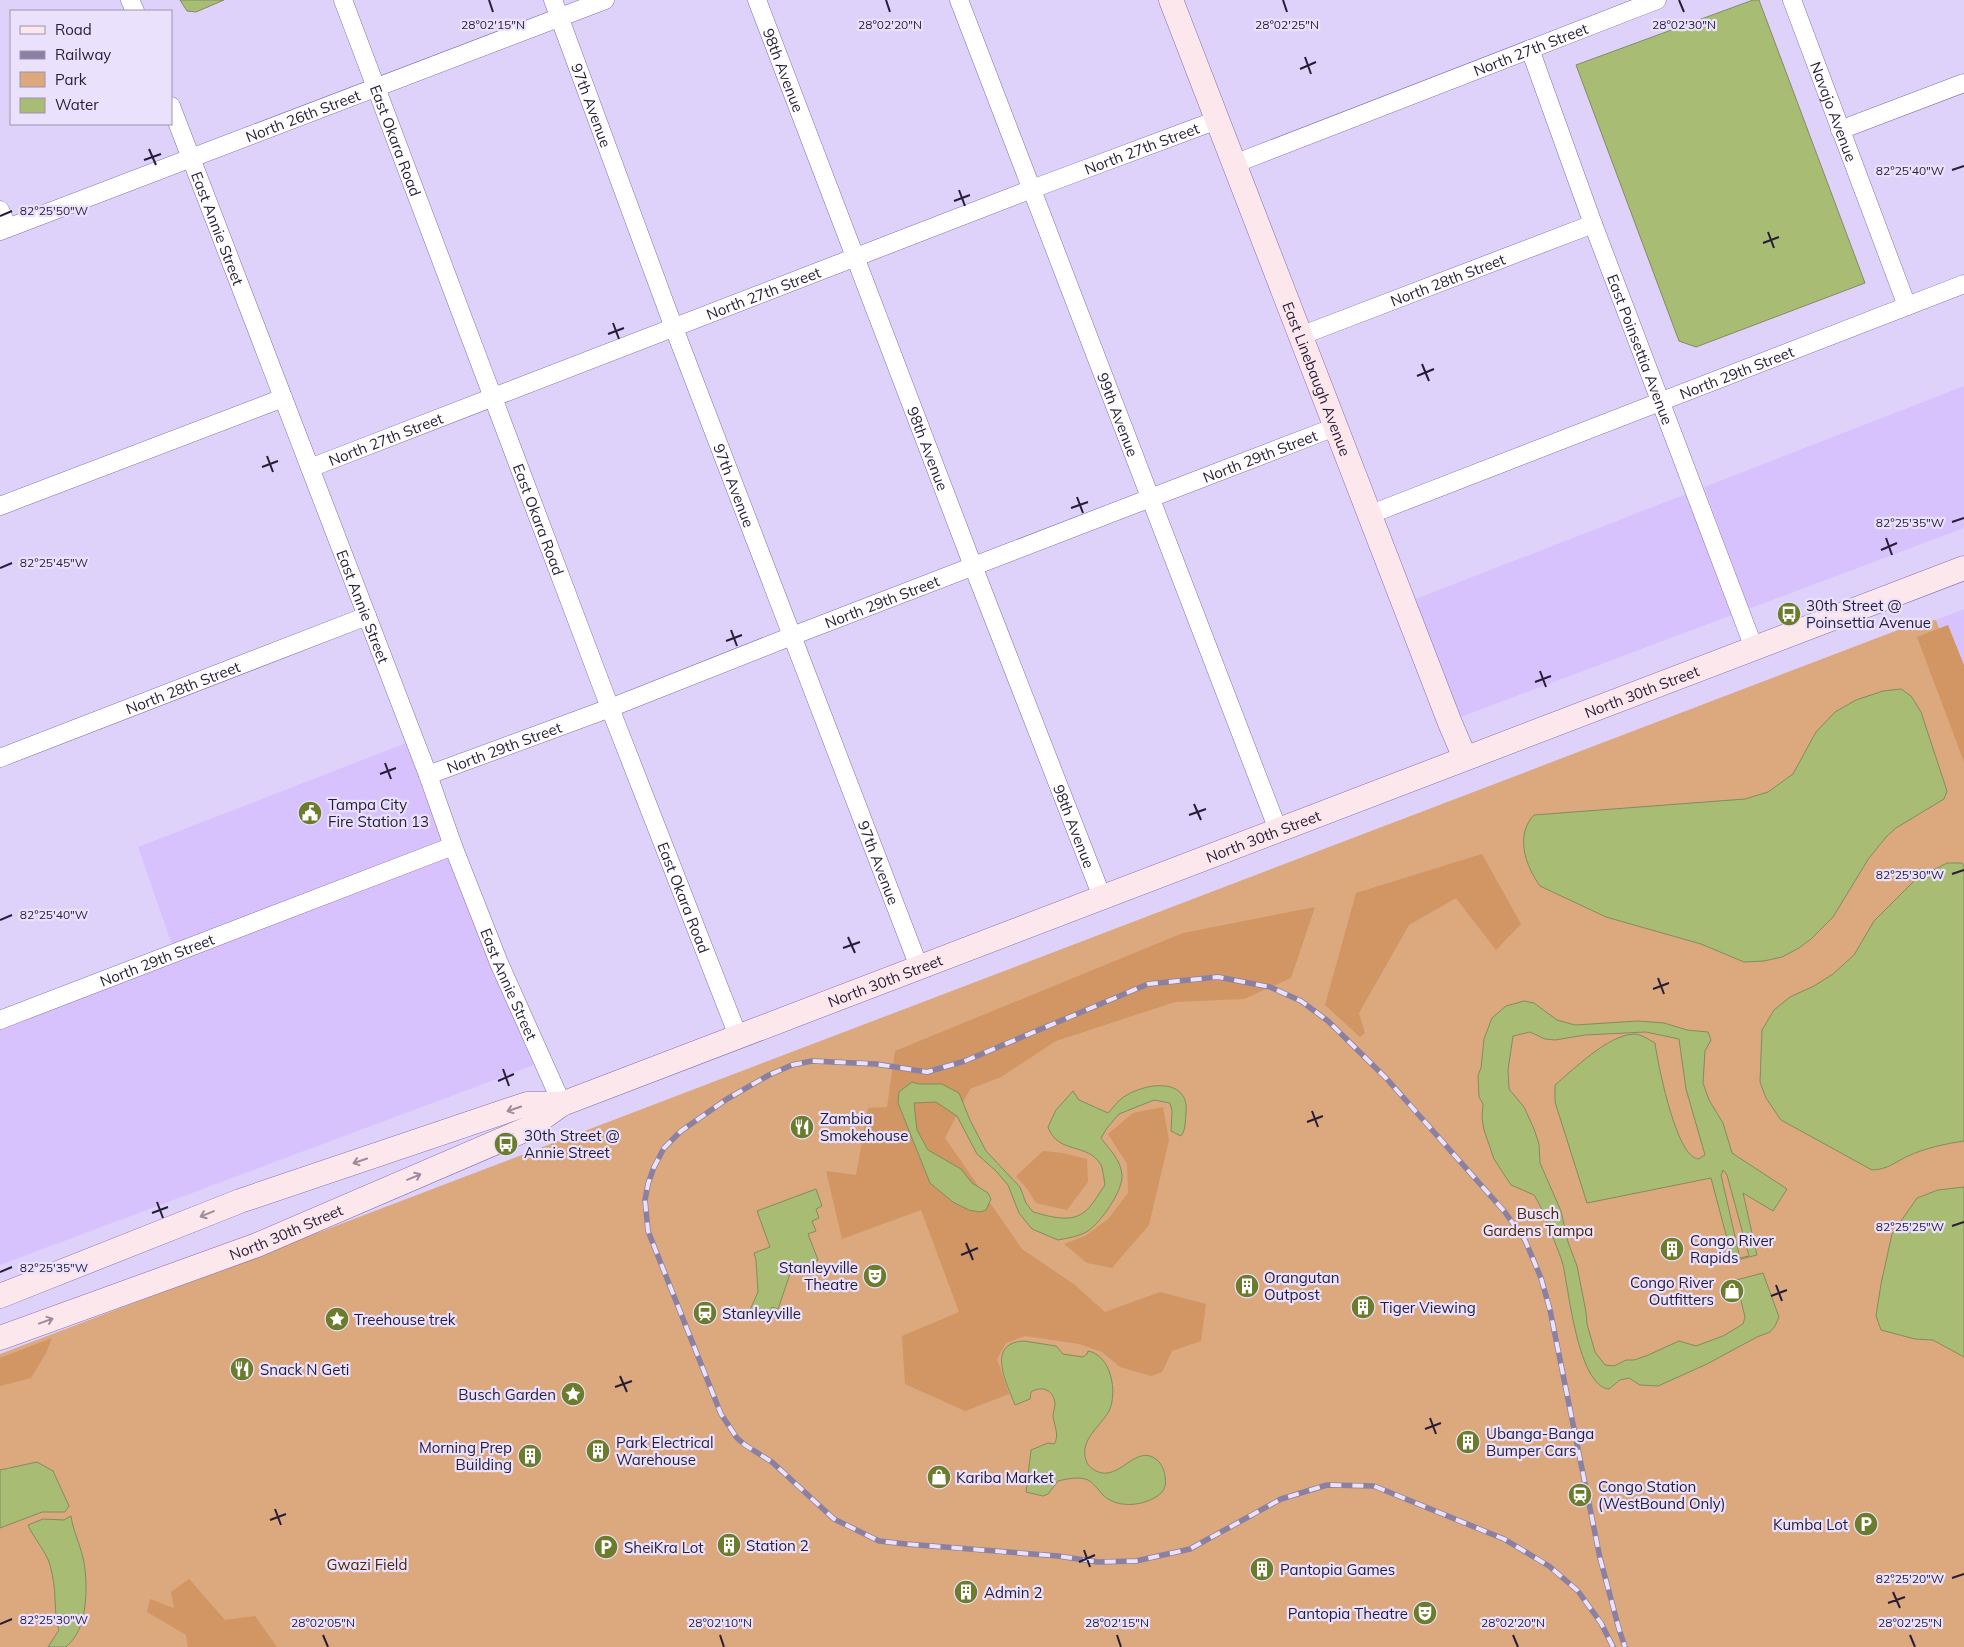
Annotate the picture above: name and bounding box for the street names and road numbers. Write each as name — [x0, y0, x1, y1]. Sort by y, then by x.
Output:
street label: North 27th Street — [1471, 18, 1590, 80]
street label: 98th Avenue — [759, 25, 808, 115]
street label: Navajo Avenue — [1806, 59, 1861, 164]
street label: 97th Avenue — [568, 60, 616, 150]
street label: East Okara Road — [366, 82, 426, 199]
street label: North 26th Street — [243, 85, 363, 146]
street label: North 27th Street — [1082, 118, 1202, 178]
street label: East Annie Street — [188, 169, 248, 288]
street label: North 28th Street — [1388, 249, 1508, 310]
street label: North 27th Street — [703, 262, 823, 324]
street label: East Poinsettia Avenue — [1603, 271, 1678, 427]
street label: East Linebaugh Avenue — [1279, 299, 1356, 459]
street label: North 29th Street — [1677, 341, 1796, 403]
street label: 99th Avenue — [1094, 370, 1143, 459]
street label: 98th Avenue — [904, 404, 953, 493]
street label: North 27th Street — [326, 408, 445, 470]
street label: North 29th Street — [1200, 425, 1320, 487]
street label: 97th Avenue — [710, 441, 759, 530]
street label: East Okara Road — [509, 461, 568, 578]
street label: East Annie Street — [333, 547, 394, 666]
street label: North 29th Street — [822, 571, 942, 632]
street label: North 28th Street — [123, 657, 243, 718]
street label: North 30th Street — [1582, 661, 1702, 722]
street label: North 29th Street — [444, 717, 564, 777]
street label: 98th Avenue — [1049, 782, 1099, 871]
street label: North 30th Street — [1203, 805, 1323, 866]
street label: 97th Avenue — [854, 818, 904, 907]
street label: East Okara Road — [654, 839, 714, 956]
street label: East Annie Street — [477, 925, 542, 1043]
street label: North 29th Street — [97, 929, 217, 990]
street label: North 30th Street — [825, 950, 945, 1011]
street label: North 30th Street — [227, 1200, 346, 1264]

